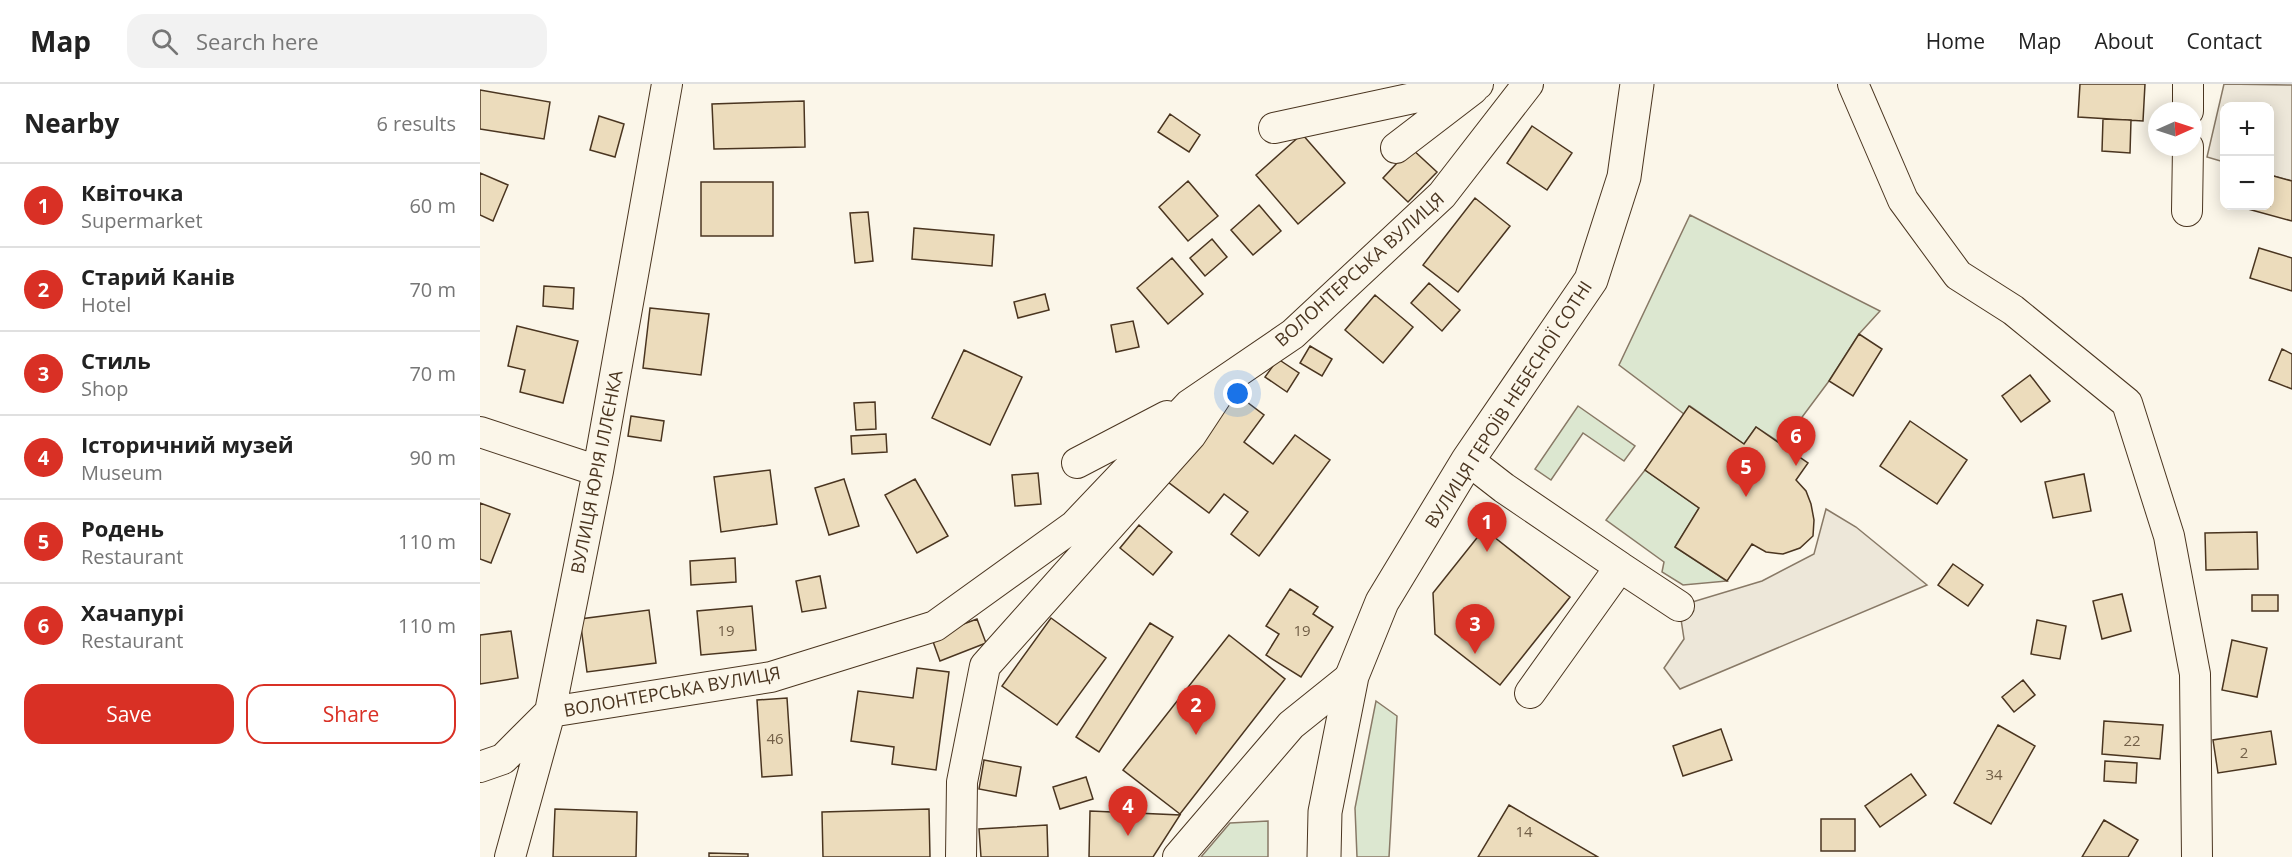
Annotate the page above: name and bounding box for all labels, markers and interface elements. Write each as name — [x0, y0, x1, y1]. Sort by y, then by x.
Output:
search box — [127, 14, 547, 68]
text: Map — [30, 22, 91, 60]
icon: search — [148, 25, 181, 58]
text: Search here — [196, 26, 319, 56]
text: Home — [1926, 27, 1985, 55]
text: Map — [2018, 27, 2061, 55]
text: About — [2094, 27, 2154, 55]
text: Contact — [2187, 27, 2262, 55]
north arrow — [2148, 102, 2202, 156]
map controls — [2220, 102, 2274, 210]
button: + — [2220, 102, 2274, 156]
text: Nearby — [24, 105, 119, 141]
text: 6 results — [376, 110, 456, 137]
button: − — [2220, 156, 2274, 210]
text: Квіточка — [81, 177, 183, 207]
street label: ВОЛОНТЕРСЬКА ВУЛИЦЯ — [1269, 187, 1449, 351]
text: 1 — [38, 192, 49, 219]
text: 60 m — [409, 192, 456, 219]
text: Supermarket — [81, 207, 203, 234]
text: Старий Канів — [81, 261, 235, 291]
text: 2 — [38, 276, 49, 303]
text: 70 m — [409, 276, 456, 303]
street label: ВУЛИЦЯ ГЕРОЇВ НЕБЕСНОЇ СОТНІ — [1419, 276, 1597, 532]
text: Hotel — [81, 291, 131, 318]
text: Стиль — [81, 345, 151, 375]
text: 3 — [38, 360, 49, 387]
text: 70 m — [409, 360, 456, 387]
street label: ВУЛИЦЯ ЮРІЯ ІЛЛЄНКА — [565, 368, 628, 576]
text: Shop — [81, 375, 129, 402]
your location — [1223, 379, 1252, 408]
pin: 6 — [1776, 416, 1816, 466]
text: Історичний музей — [81, 429, 294, 459]
text: 4 — [38, 444, 49, 471]
text: 90 m — [409, 444, 456, 471]
pin: 5 — [1726, 448, 1766, 497]
text: Museum — [81, 459, 163, 486]
pin: 1 — [1468, 502, 1506, 552]
text: Родень — [81, 513, 164, 543]
text: 5 — [38, 528, 49, 555]
text: 110 m — [398, 528, 456, 555]
text: Restaurant — [81, 543, 183, 570]
text: Хачапурі — [81, 597, 184, 627]
pin: 3 — [1456, 604, 1494, 654]
text: 6 — [38, 612, 49, 639]
text: 110 m — [398, 612, 456, 639]
house number: 19 — [717, 620, 735, 640]
house number: 19 — [1293, 620, 1311, 640]
text: Restaurant — [81, 627, 183, 654]
street label: ВОЛОНТЕРСЬКА ВУЛИЦЯ — [562, 660, 782, 722]
button: Save — [24, 684, 234, 744]
button: Share — [246, 684, 456, 744]
pin: 2 — [1176, 686, 1216, 735]
house number: 46 — [766, 728, 784, 748]
house number: 22 — [2123, 730, 2141, 750]
house number: 2 — [2240, 742, 2248, 762]
house number: 34 — [1985, 764, 2003, 784]
pin: 4 — [1108, 786, 1148, 836]
house number: 14 — [1515, 821, 1533, 841]

